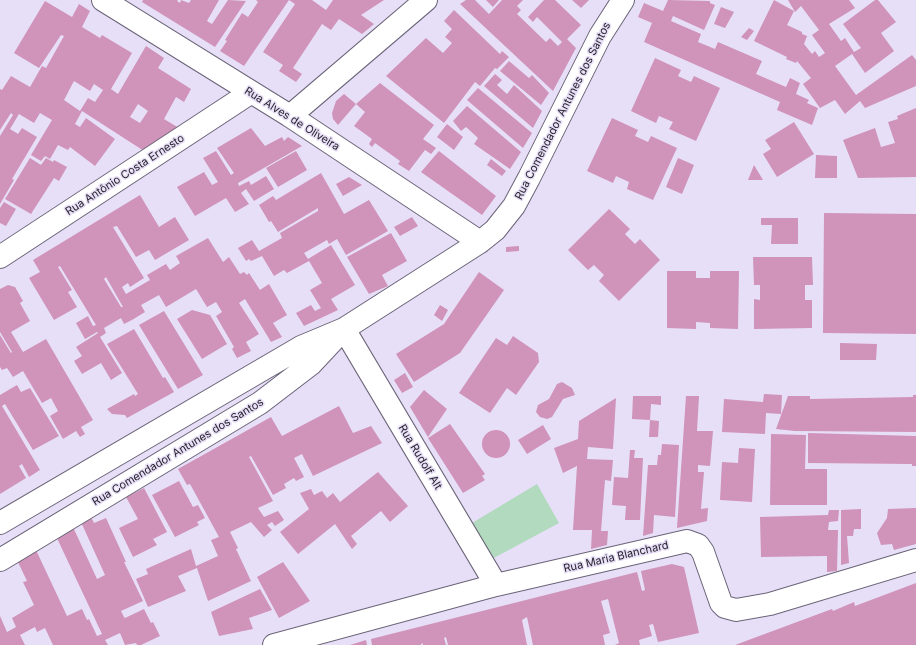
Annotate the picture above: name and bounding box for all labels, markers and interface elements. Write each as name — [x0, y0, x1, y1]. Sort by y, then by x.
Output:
street label: Rua Comendador Antunes dos Santos — [512, 20, 614, 202]
street label: Rua Alves de Oliveira — [242, 84, 342, 154]
street label: Rua Antônio Costa Ernesto — [63, 132, 187, 218]
street label: Rua Comendador Antunes dos Santos — [90, 396, 266, 508]
street label: Rua Rudolf Alt — [395, 422, 445, 492]
street label: Rua Maria Blanchard — [562, 538, 670, 576]

